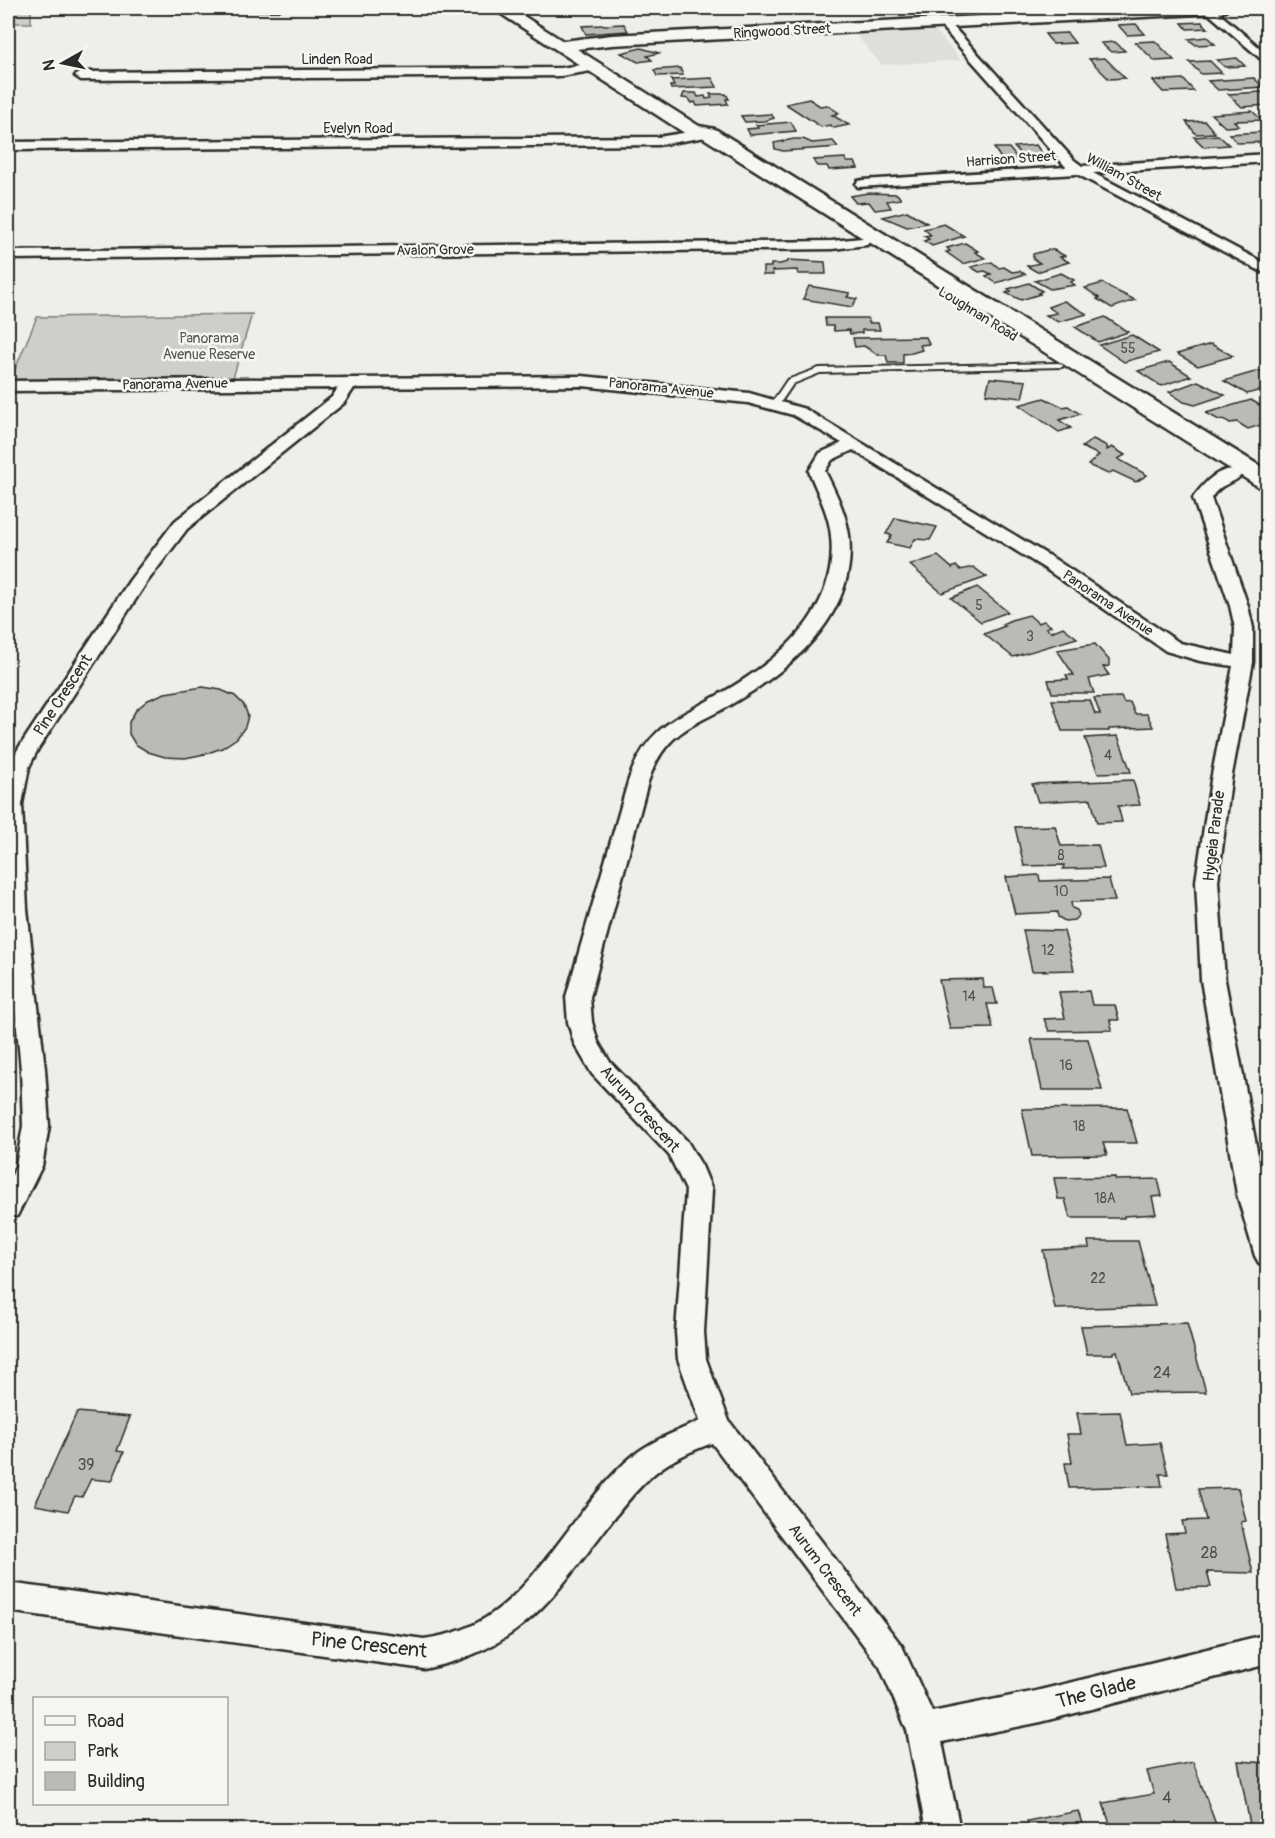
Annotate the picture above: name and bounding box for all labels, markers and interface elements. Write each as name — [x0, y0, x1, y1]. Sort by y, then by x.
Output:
street label: Ringwood Street — [733, 20, 832, 42]
north arrow — [33, 33, 93, 93]
street label: Linden Road — [301, 51, 373, 68]
text: N — [38, 58, 60, 72]
street label: Evelyn Road — [323, 120, 393, 137]
street label: Harrison Street — [965, 147, 1057, 171]
street label: William Street — [1083, 149, 1165, 205]
street label: Avalon Grove — [396, 241, 474, 259]
street label: Loughnan Road — [935, 283, 1021, 345]
park label: Panorama Avenue Reserve — [163, 330, 255, 363]
house number: 55 — [1120, 340, 1136, 357]
street label: Panorama Avenue — [608, 374, 714, 402]
street label: Panorama Avenue — [122, 375, 228, 393]
street label: Panorama Avenue — [1060, 566, 1157, 640]
house number: 5 — [975, 597, 983, 614]
house number: 3 — [1026, 628, 1034, 645]
street label: Pine Crescent — [29, 650, 97, 740]
house number: 4 — [1104, 747, 1112, 764]
street label: Hygeia Parade — [1199, 789, 1230, 883]
house number: 8 — [1057, 847, 1065, 864]
house number: 10 — [1053, 883, 1069, 900]
house number: 12 — [1041, 942, 1055, 959]
house number: 14 — [962, 988, 976, 1005]
house number: 16 — [1059, 1057, 1073, 1074]
street label: Aurum Crescent — [596, 1061, 685, 1157]
house number: 18 — [1073, 1118, 1085, 1135]
house number: 18A — [1094, 1190, 1116, 1207]
house number: 22 — [1090, 1270, 1106, 1287]
house number: 24 — [1153, 1363, 1171, 1383]
house number: 39 — [77, 1455, 95, 1475]
street label: Aurum Crescent — [784, 1520, 866, 1620]
house number: 28 — [1200, 1543, 1218, 1563]
street label: Pine Crescent — [310, 1626, 429, 1664]
street label: The Glade — [1053, 1670, 1139, 1714]
legend — [33, 1697, 228, 1805]
text: Road — [87, 1710, 124, 1733]
text: Park — [87, 1740, 119, 1763]
text: Building — [87, 1770, 145, 1793]
house number: 4 — [1162, 1788, 1172, 1808]

